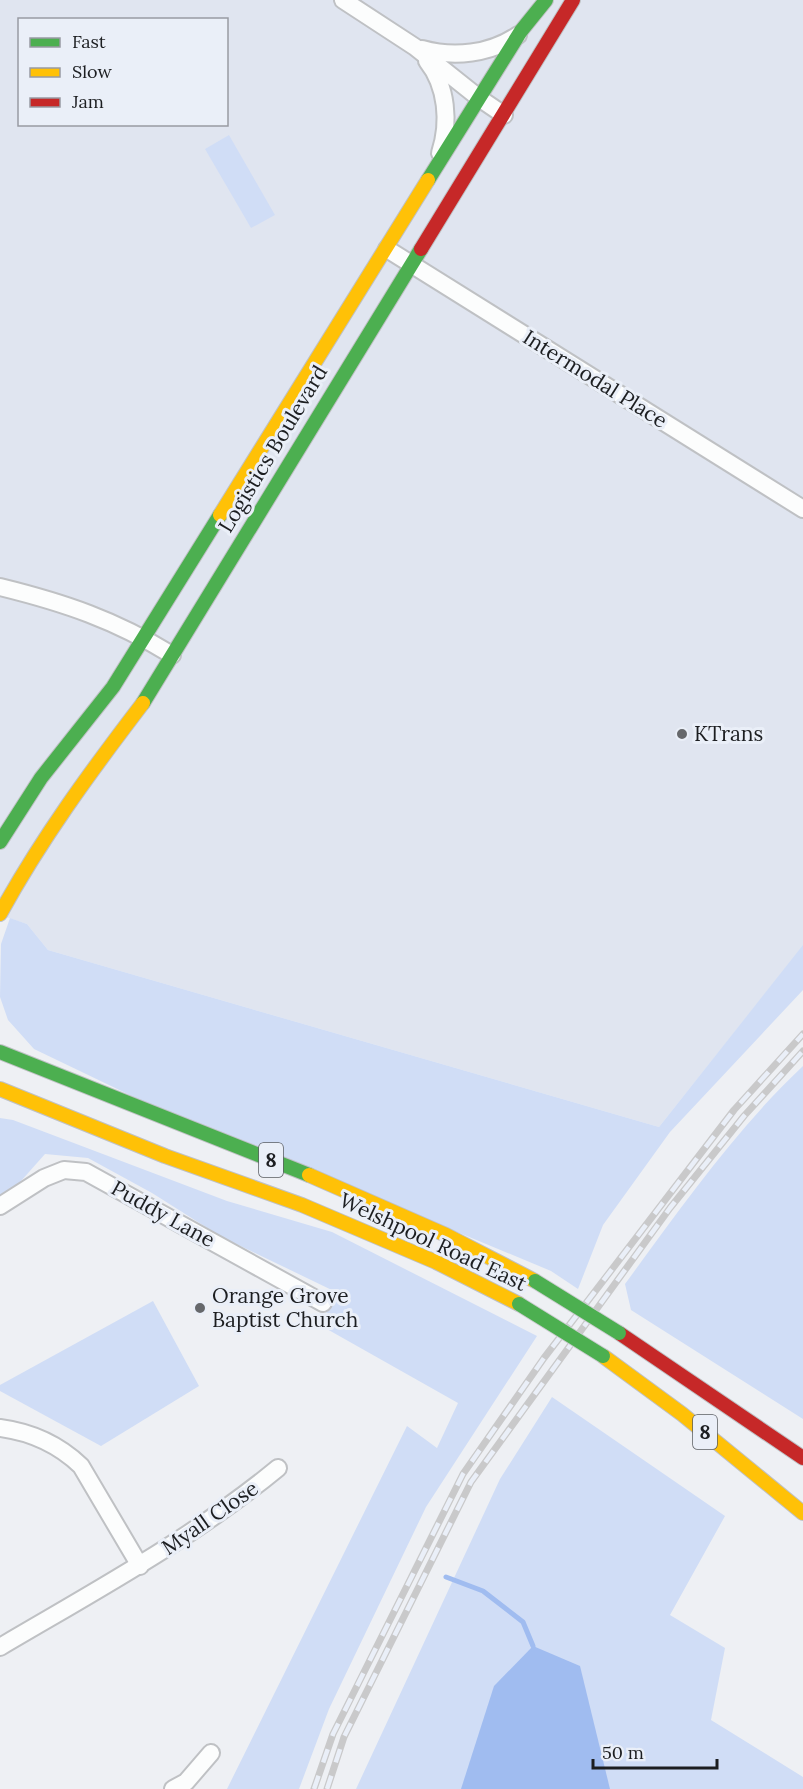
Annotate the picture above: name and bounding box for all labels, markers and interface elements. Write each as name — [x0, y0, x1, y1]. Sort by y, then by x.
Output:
legend — [18, 18, 228, 126]
text: Fast — [72, 30, 106, 53]
text: Slow — [72, 60, 112, 83]
text: Jam — [71, 90, 104, 113]
street label: Intermodal Place — [518, 323, 673, 434]
street label: Logistics Boulevard — [212, 360, 333, 537]
place label: KTrans — [694, 720, 763, 747]
marker: KTrans — [675, 727, 689, 741]
road number: 8 — [259, 1143, 283, 1177]
street label: Puddy Lane — [107, 1174, 220, 1253]
street label: Welshpool Road East — [335, 1186, 532, 1297]
place label: Orange Grove Baptist Church — [212, 1282, 358, 1333]
marker: Orange Grove Baptist Church — [193, 1301, 207, 1315]
road number: 8 — [693, 1415, 717, 1449]
street label: Myall Close — [156, 1475, 263, 1561]
scale bar — [593, 1732, 718, 1770]
text: 50 m — [602, 1741, 644, 1764]

